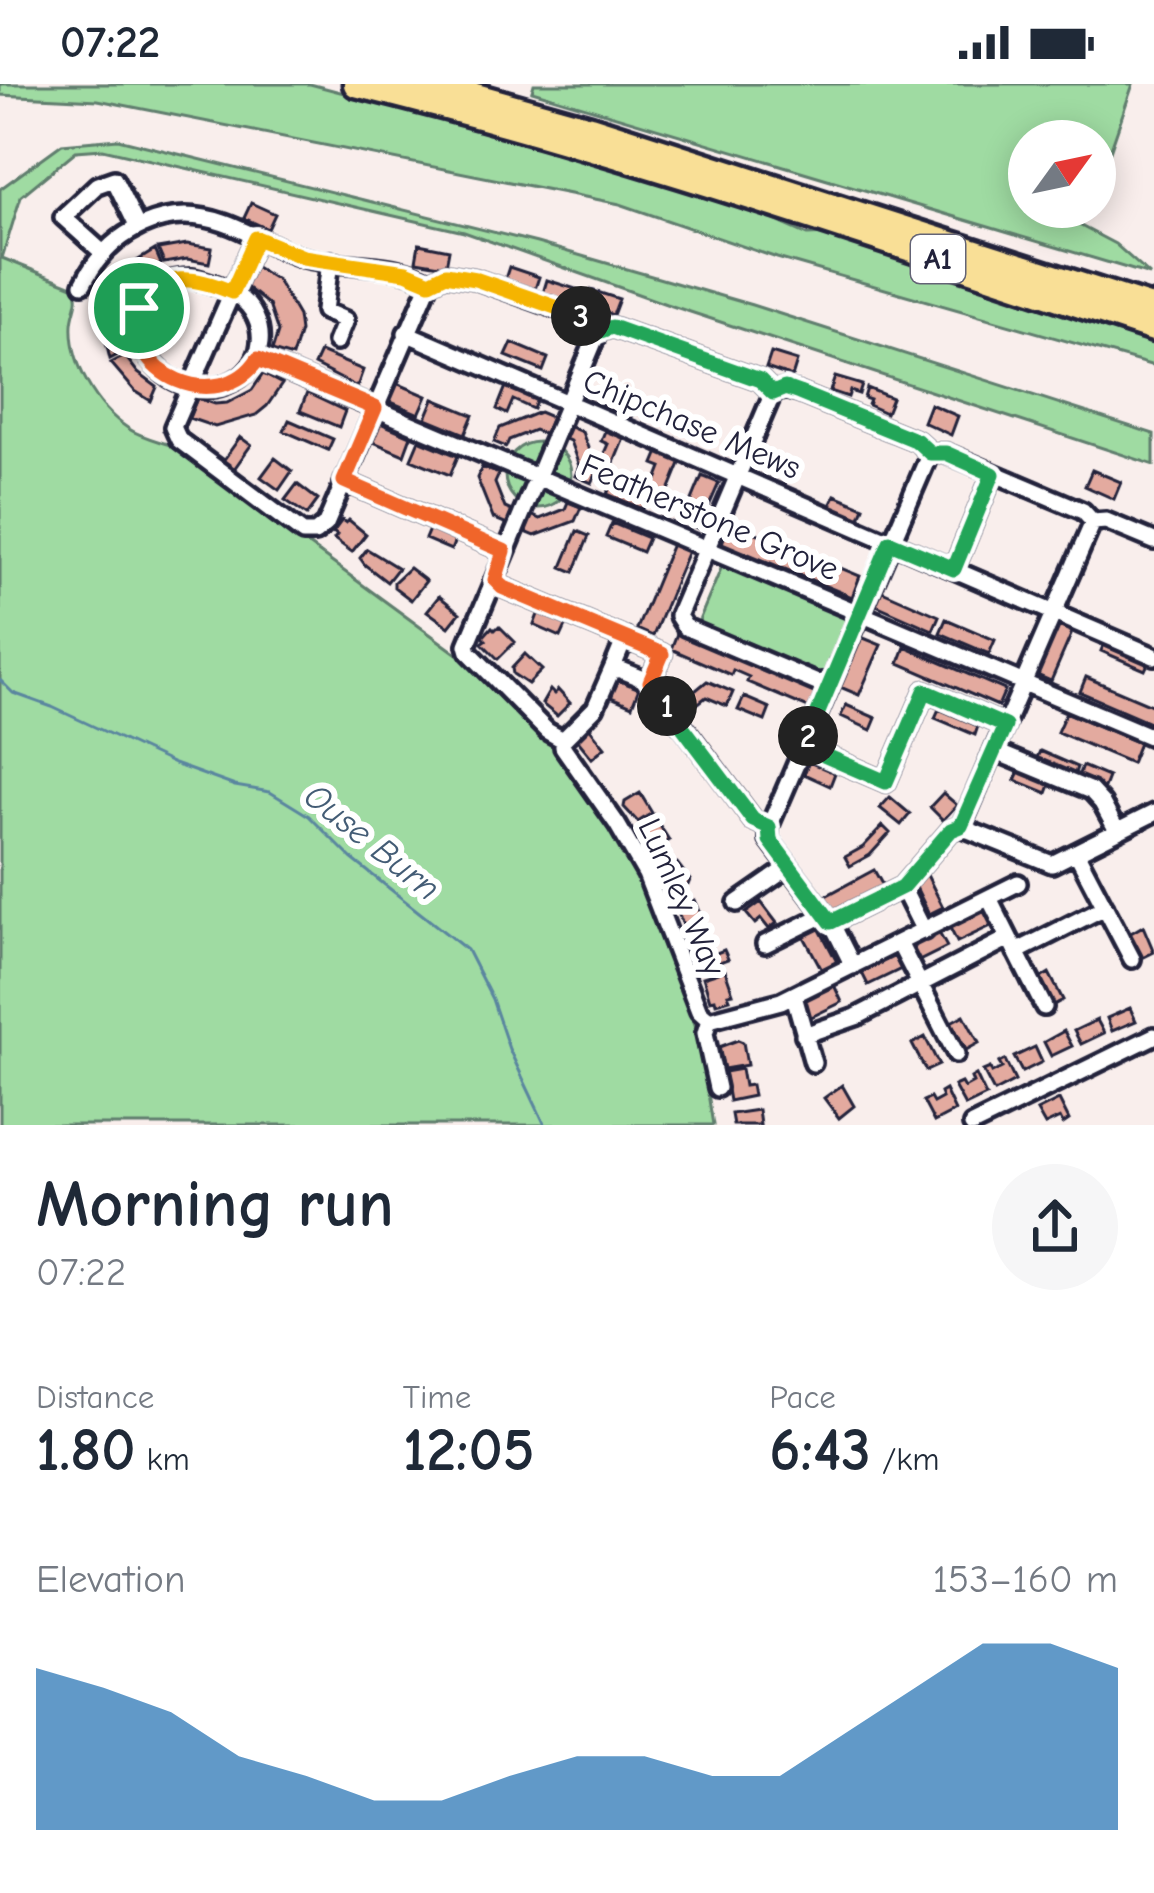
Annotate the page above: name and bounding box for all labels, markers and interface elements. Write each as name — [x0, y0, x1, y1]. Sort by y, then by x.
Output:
text: 07:22 — [60, 16, 160, 68]
north arrow — [1008, 120, 1116, 228]
map controls — [1008, 120, 1116, 228]
road number: A1 — [911, 235, 965, 283]
pin — [88, 257, 190, 359]
icon: arrive — [106, 275, 172, 341]
pin: 3 — [551, 286, 611, 346]
text: 3 — [573, 297, 589, 335]
street label: Chipchase Mews — [578, 361, 806, 487]
street label: Featherstone Grove — [576, 446, 844, 588]
pin: 1 — [637, 676, 697, 736]
text: 1 — [661, 687, 673, 725]
pin: 2 — [778, 706, 838, 766]
text: 2 — [800, 717, 816, 755]
water label: Ouse Burn — [296, 775, 448, 909]
street label: Lumley Way — [630, 813, 734, 982]
button: share — [992, 1164, 1118, 1290]
text: Morning run — [36, 1167, 394, 1243]
text: 07:22 — [36, 1250, 126, 1295]
text: Distance — [36, 1378, 154, 1416]
text: Time — [403, 1378, 471, 1416]
text: Pace — [769, 1378, 836, 1416]
text: 1.80 — [36, 1416, 135, 1485]
text: 12:05 — [403, 1416, 535, 1485]
text: 6:43 — [769, 1416, 871, 1485]
text: km — [135, 1440, 190, 1478]
text: /km — [871, 1440, 940, 1478]
text: Elevation — [36, 1557, 185, 1602]
text: 153–160 m — [933, 1557, 1118, 1602]

